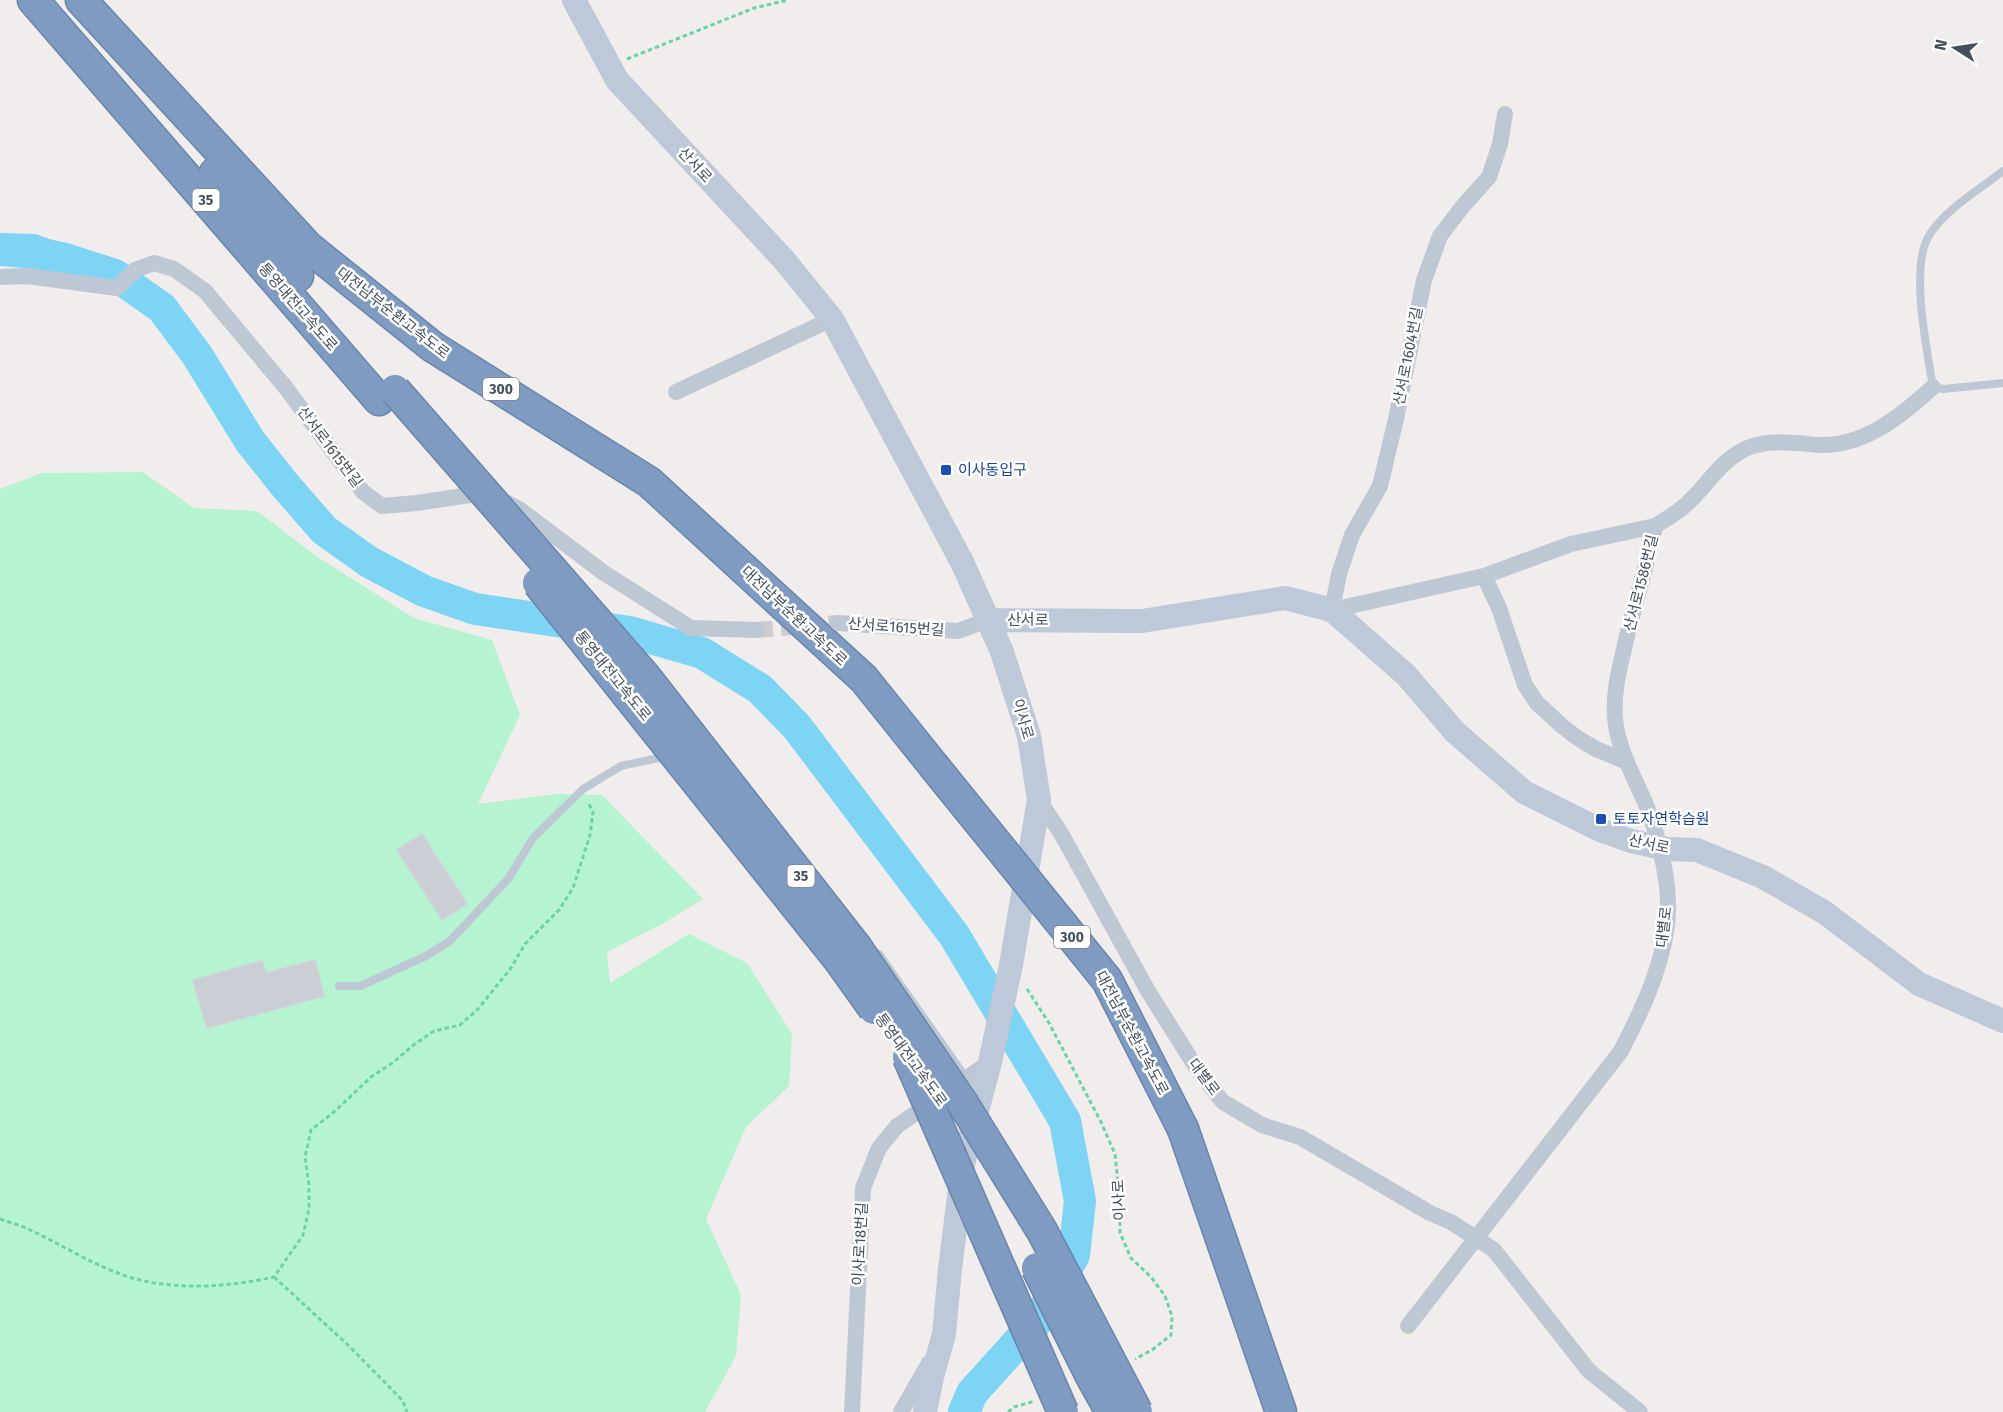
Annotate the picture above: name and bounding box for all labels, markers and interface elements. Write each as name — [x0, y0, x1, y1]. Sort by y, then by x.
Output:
north arrow — [1925, 18, 1985, 78]
text: N — [1930, 38, 1951, 52]
street label: 산서로 — [674, 144, 716, 186]
road number: 35 — [192, 189, 220, 211]
street label: 통영대전고속도로 — [255, 259, 341, 355]
street label: 대전남부순환고속도로 — [333, 263, 453, 363]
street label: 산서로1604번길 — [1390, 305, 1426, 407]
road number: 300 — [483, 378, 519, 400]
street label: 산서로1615번길 — [294, 403, 366, 491]
place label: 이사동입구 — [958, 461, 1027, 479]
marker: 이사동입구 — [939, 463, 953, 477]
street label: 산서로1586번길 — [1620, 533, 1662, 633]
street label: 대전남부순환고속도로 — [737, 562, 851, 670]
street label: 산서로 — [1007, 611, 1049, 629]
street label: 산서로1615번길 — [847, 615, 945, 639]
street label: 통영대전고속도로 — [571, 627, 655, 725]
street label: 이사로 — [1009, 697, 1037, 741]
place label: 토토자연학습원 — [1613, 810, 1710, 828]
marker: 토토자연학습원 — [1594, 812, 1608, 826]
street label: 산서로 — [1627, 831, 1671, 857]
road number: 35 — [788, 865, 814, 887]
street label: 대별로 — [1653, 905, 1675, 949]
road number: 300 — [1054, 926, 1090, 948]
street label: 대전남부순환고속도로 — [1092, 968, 1172, 1098]
street label: 통영대전고속도로 — [871, 1010, 951, 1110]
street label: 대별로 — [1185, 1055, 1223, 1099]
street label: 이사로 — [1109, 1179, 1129, 1221]
street label: 이사로18번길 — [849, 1202, 871, 1286]

